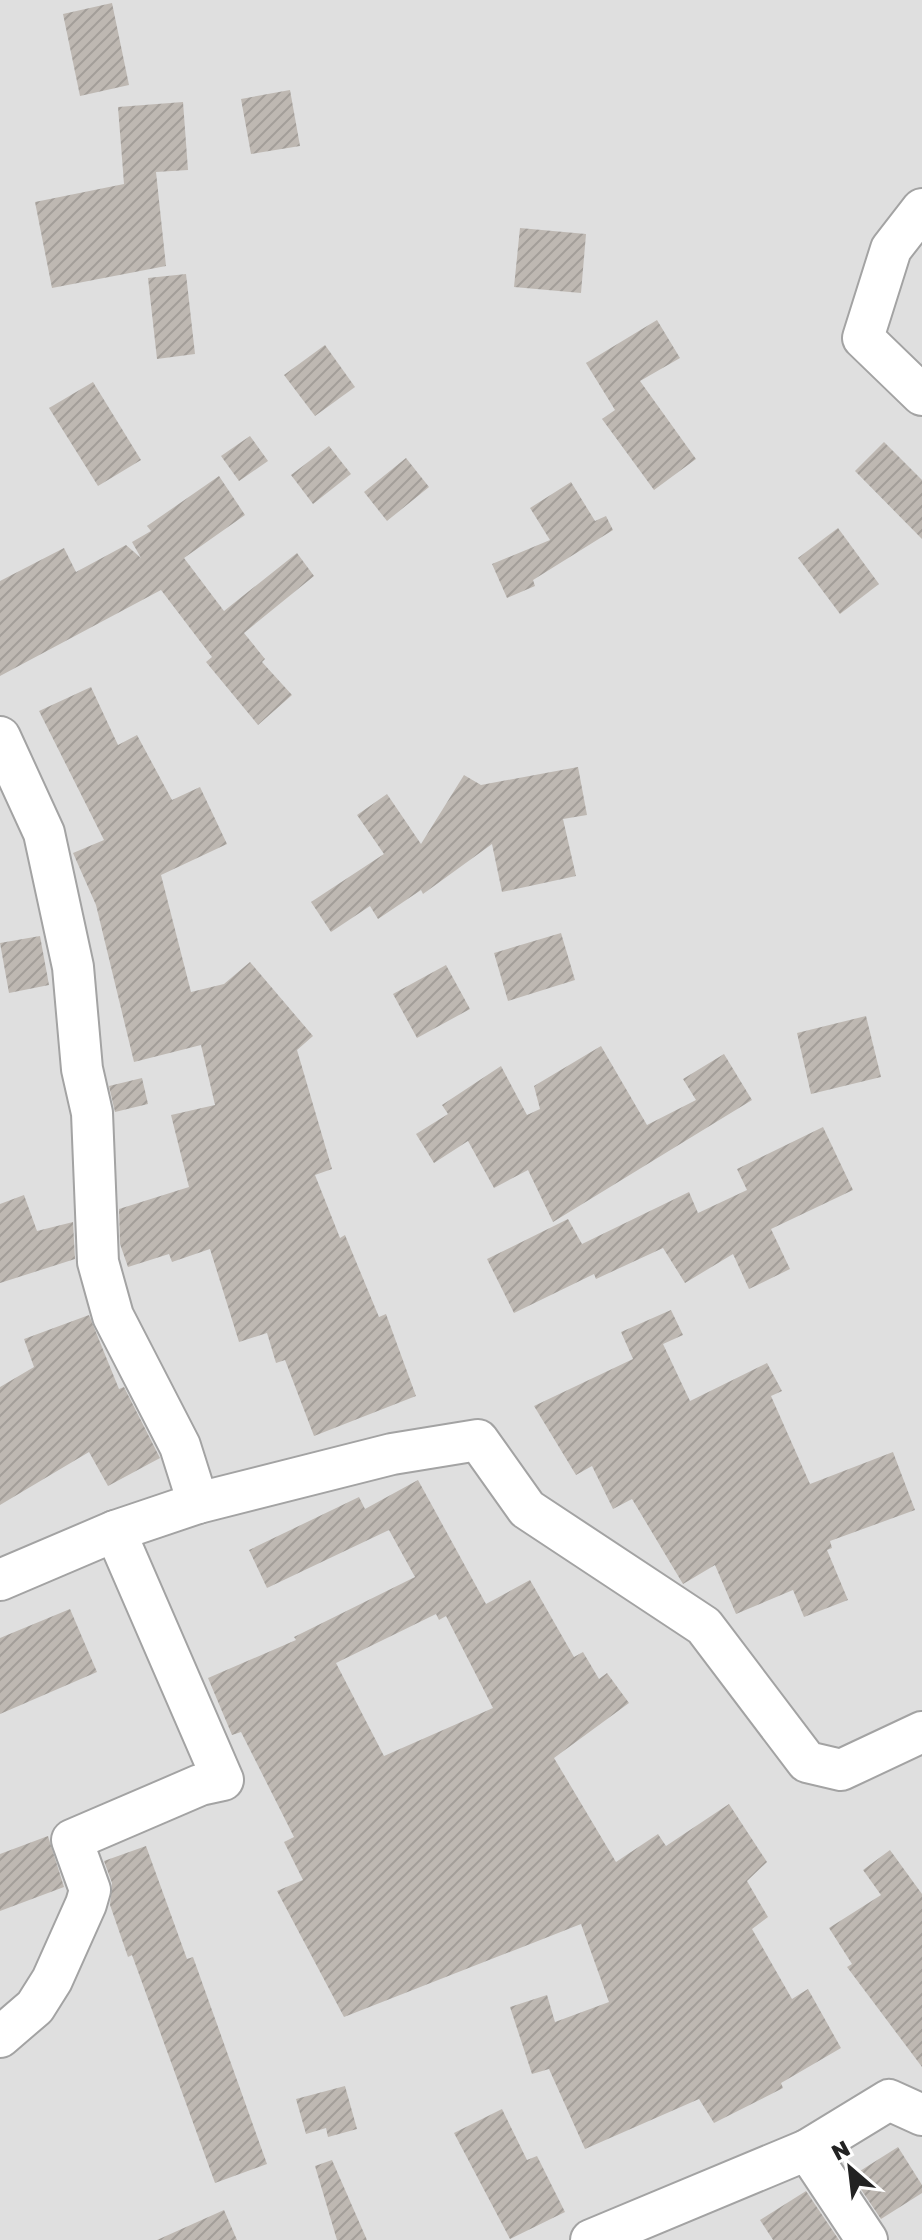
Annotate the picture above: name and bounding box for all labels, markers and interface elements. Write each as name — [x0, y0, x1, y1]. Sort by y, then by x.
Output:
north arrow — [810, 2128, 890, 2208]
text: N — [827, 2134, 854, 2166]

